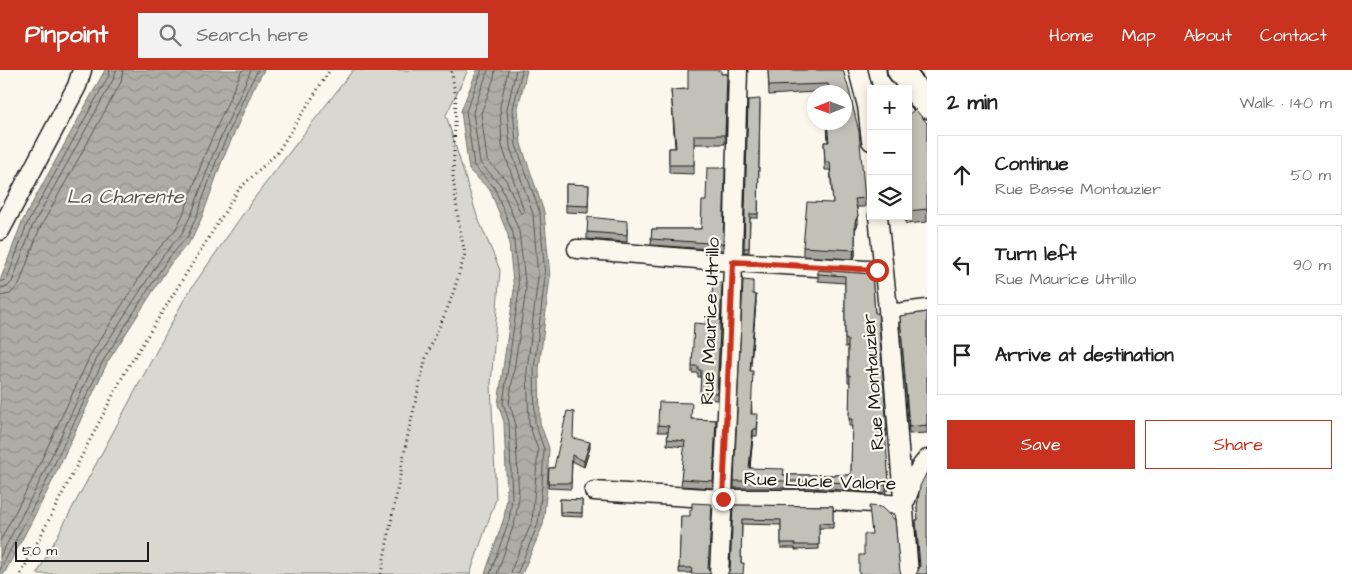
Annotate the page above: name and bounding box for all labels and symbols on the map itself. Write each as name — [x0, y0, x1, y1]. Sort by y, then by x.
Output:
north arrow — [807, 85, 852, 130]
water label: La Charente — [66, 183, 185, 211]
street label: Rue Maurice Utrillo — [694, 236, 727, 405]
route start — [866, 259, 889, 282]
street label: Rue Montauzier — [855, 312, 892, 451]
street label: Rue Lucie Valore — [743, 465, 897, 498]
route end — [712, 488, 735, 511]
scale bar — [15, 539, 149, 562]

